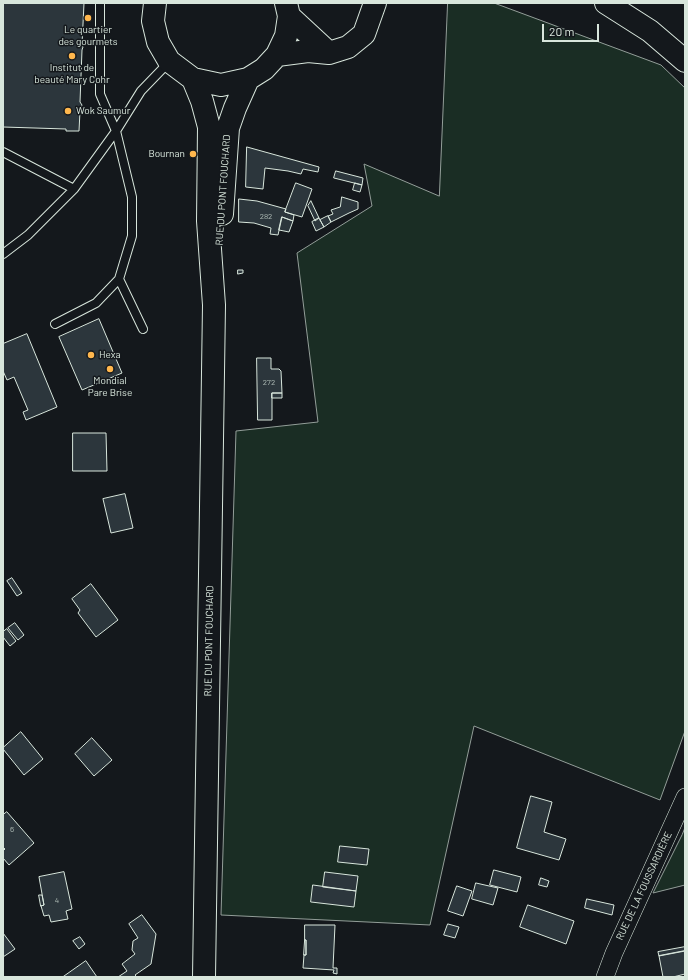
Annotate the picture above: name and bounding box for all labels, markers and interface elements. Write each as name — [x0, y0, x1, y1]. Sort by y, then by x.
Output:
marker: Le quartier des gourmets — [83, 13, 93, 23]
scale bar — [544, 16, 601, 42]
place label: Le quartier des gourmets — [58, 24, 118, 48]
text: 20 m — [549, 24, 575, 38]
marker: Institut de beauté Mary Cohr — [67, 51, 77, 61]
place label: Institut de beauté Mary Cohr — [34, 62, 110, 86]
place label: Wok Saumur — [76, 105, 130, 117]
marker: Wok Saumur — [63, 106, 73, 116]
street label: RUE DU PONT FOUCHARD — [213, 134, 233, 246]
place label: Bournan — [148, 148, 185, 160]
marker: Bournan — [188, 149, 198, 159]
house number: 282 — [260, 211, 272, 221]
place label: Hexa — [99, 349, 121, 361]
marker: Hexa — [86, 350, 96, 360]
marker: Mondial Pare Brise — [105, 364, 115, 374]
place label: Mondial Pare Brise — [88, 375, 132, 398]
house number: 272 — [263, 377, 275, 387]
street label: RUE DU PONT FOUCHARD — [202, 585, 216, 697]
house number: 6 — [10, 824, 14, 834]
street label: RUE DE LA FOUSSARDIÈRE — [614, 830, 674, 942]
house number: 4 — [55, 895, 59, 905]

